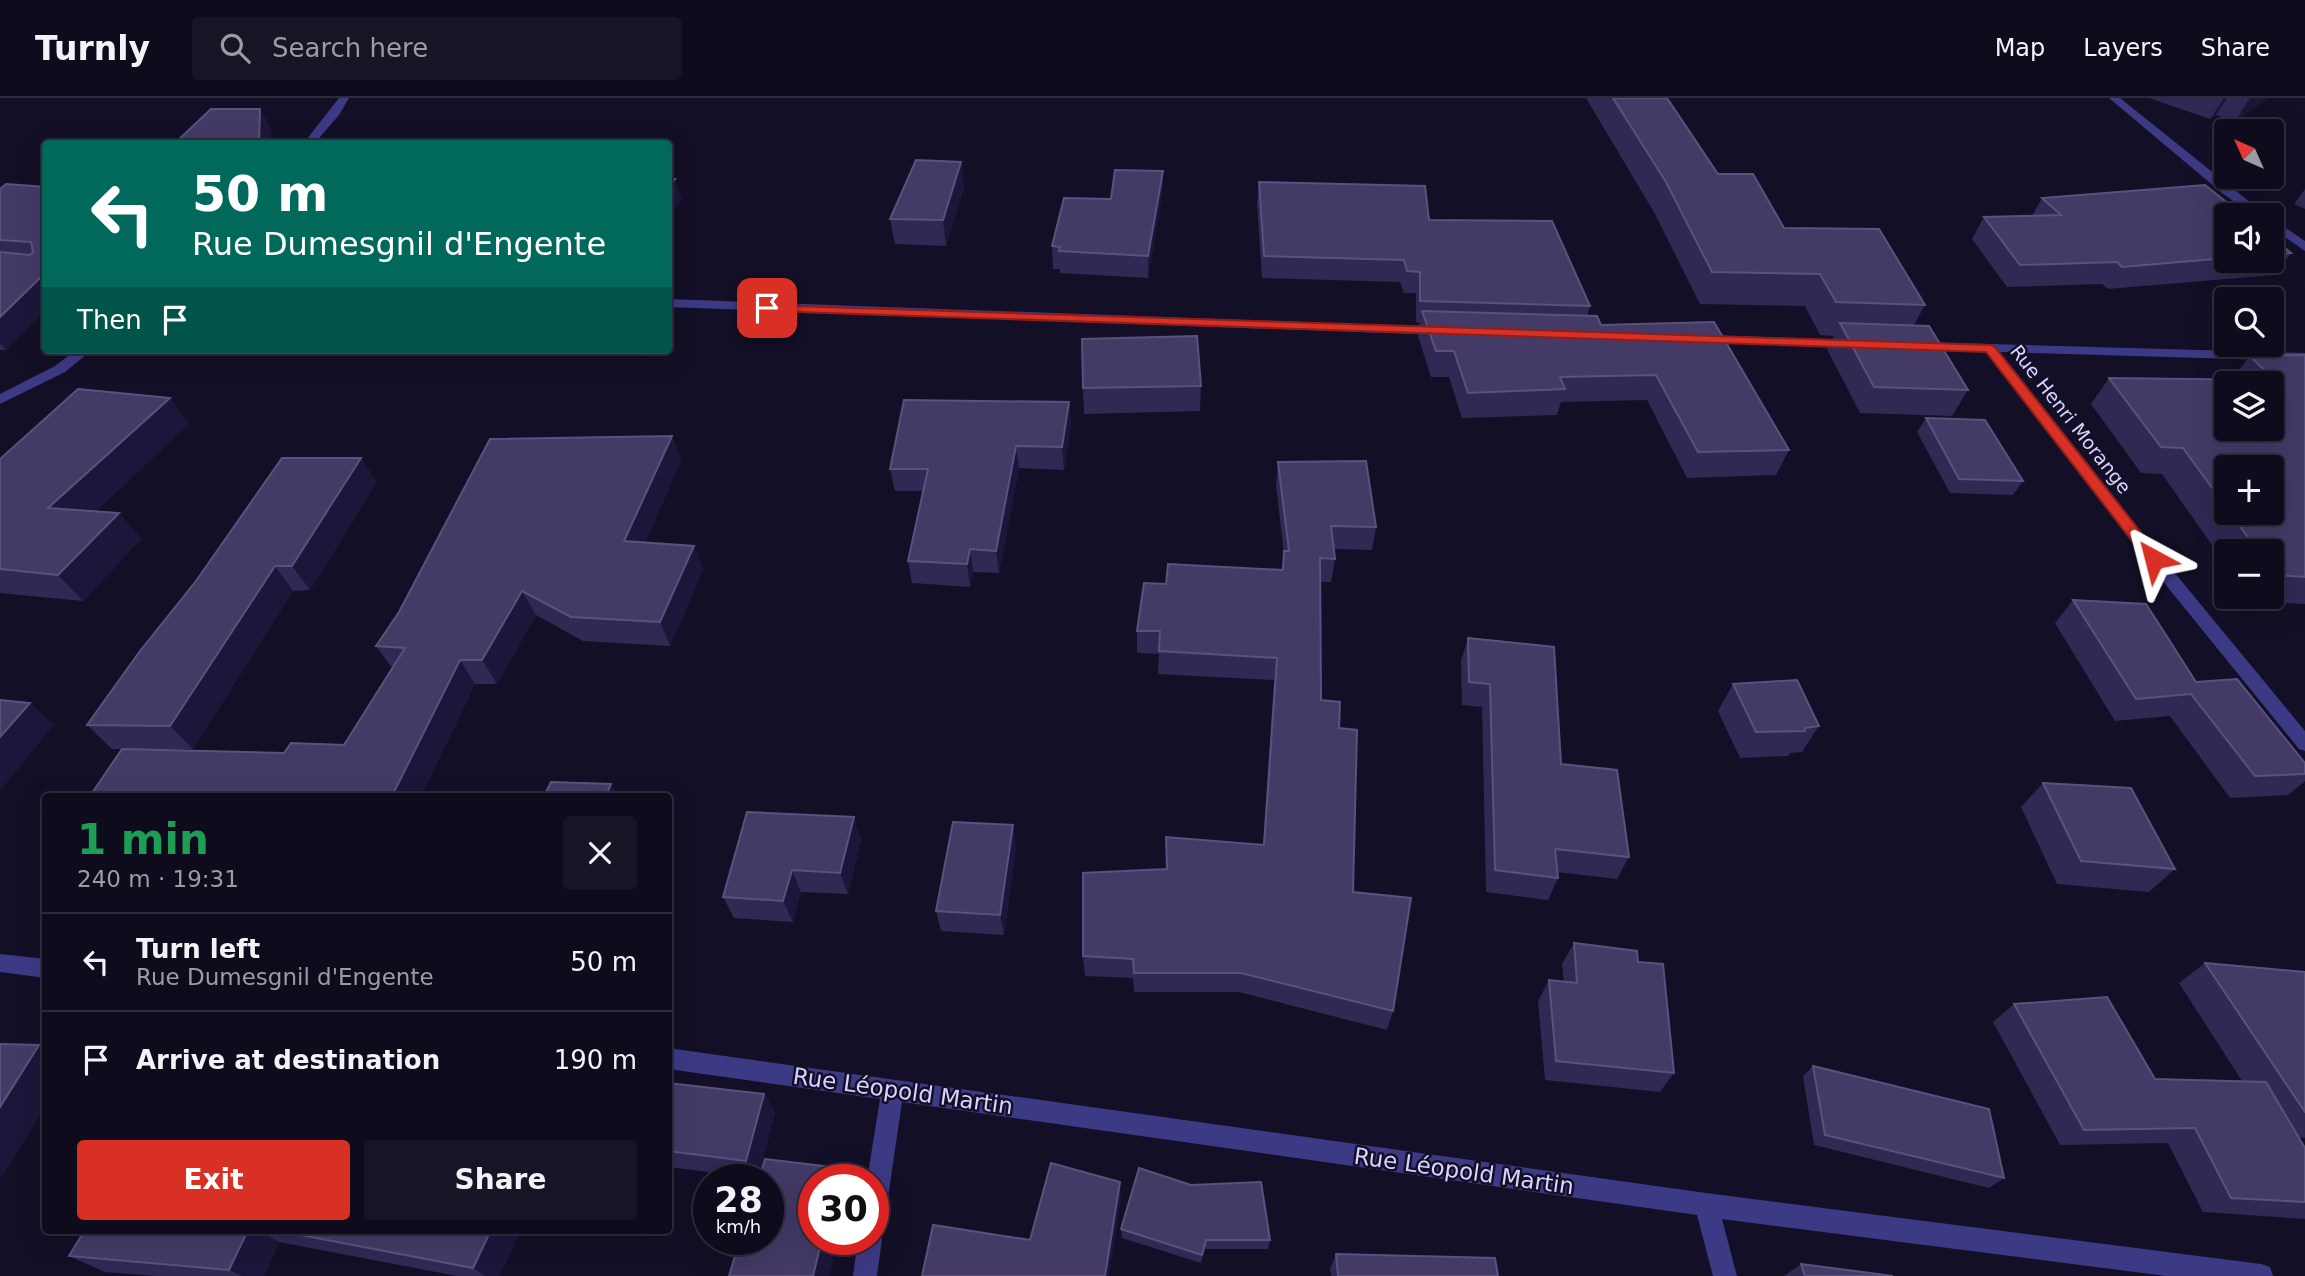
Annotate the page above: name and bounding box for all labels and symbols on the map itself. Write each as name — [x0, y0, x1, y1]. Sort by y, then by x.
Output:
north arrow — [2214, 119, 2284, 189]
pin — [737, 278, 797, 338]
street label: Rue Henri Morange — [2006, 340, 2136, 498]
position arrow — [2117, 522, 2191, 596]
street label: Rue Léopold Martin — [791, 1063, 1015, 1119]
street label: Rue Léopold Martin — [1352, 1143, 1576, 1199]
speed limit sign: 30 — [798, 1164, 889, 1255]

